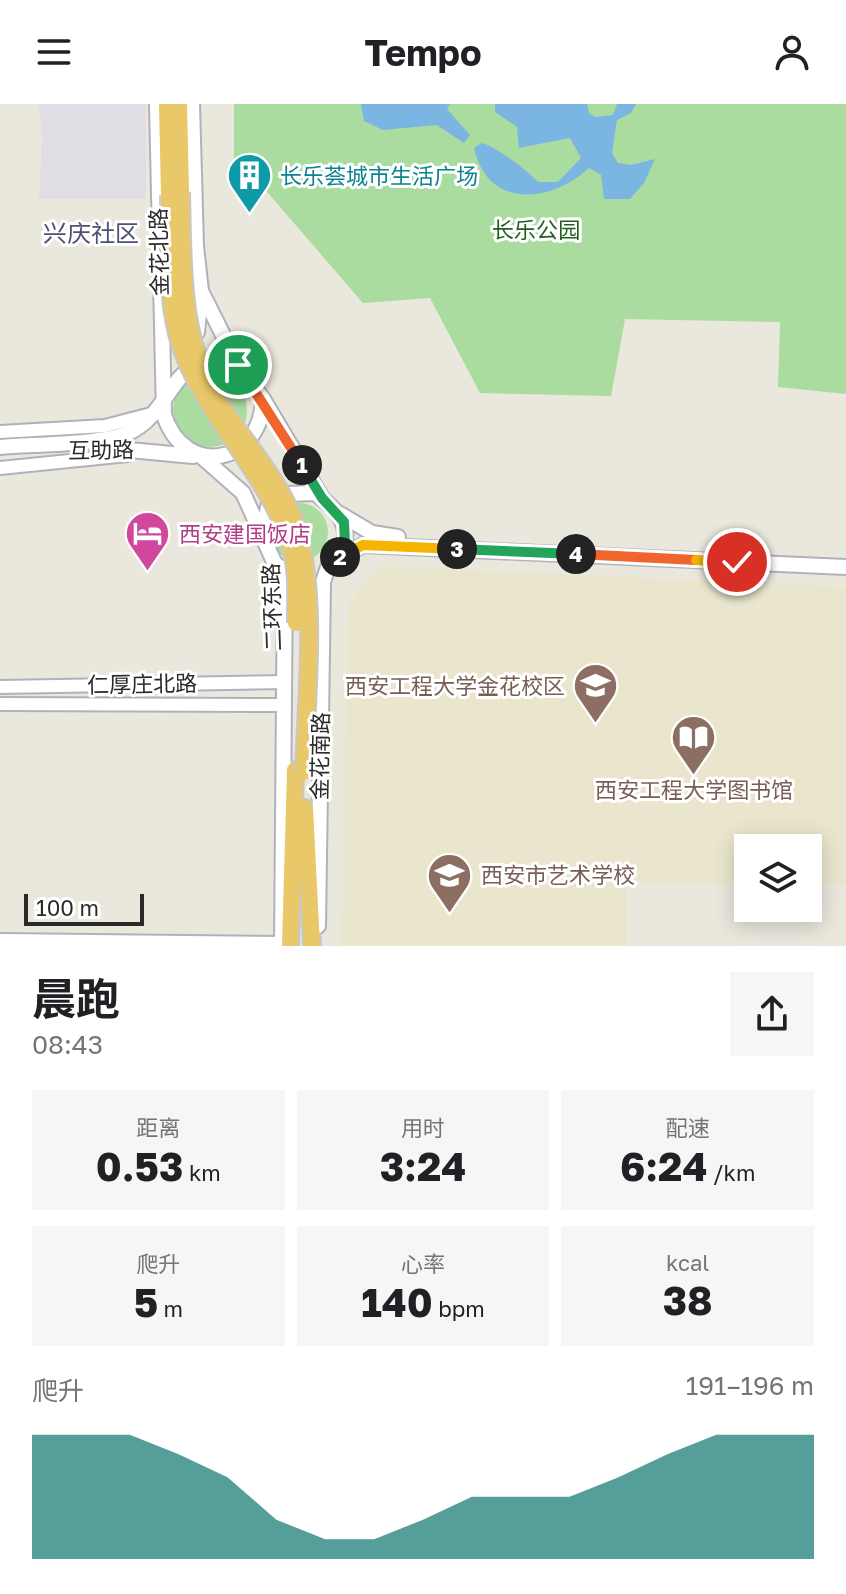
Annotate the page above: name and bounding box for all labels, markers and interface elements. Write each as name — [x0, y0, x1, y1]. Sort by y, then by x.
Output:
icon: menu — [32, 30, 76, 74]
icon: person — [770, 30, 814, 74]
text: Tempo — [365, 31, 482, 74]
building icon: 长乐荟城市生活广场 — [225, 152, 273, 215]
place label: 长乐荟城市生活广场 — [280, 162, 478, 189]
street label: 金花北路 — [144, 208, 173, 296]
park label: 长乐公园 — [492, 216, 580, 243]
district label: 兴庆社区 — [43, 218, 139, 247]
pin — [204, 331, 272, 399]
icon: arrive — [216, 343, 260, 387]
street label: 互助路 — [68, 435, 134, 464]
pin: 1 — [282, 445, 322, 485]
text: 1 — [296, 451, 308, 478]
hotel icon: 西安建国饭店 — [124, 510, 172, 573]
place label: 西安建国饭店 — [179, 520, 311, 547]
pin — [703, 528, 771, 596]
pin: 3 — [437, 529, 477, 569]
pin: 4 — [556, 534, 596, 574]
text: 3 — [450, 535, 464, 562]
pin: 2 — [320, 537, 360, 577]
text: 4 — [569, 540, 583, 567]
icon: check — [715, 540, 759, 584]
text: 2 — [333, 543, 347, 570]
street label: 二环东路 — [256, 563, 287, 651]
school or university icon: 西安工程大学金花校区 — [572, 662, 620, 725]
street label: 仁厚庄北路 — [87, 669, 197, 698]
place label: 西安工程大学金花校区 — [345, 672, 565, 699]
street label: 金花南路 — [305, 712, 334, 800]
library icon: 西安工程大学图书馆 — [670, 713, 718, 776]
place label: 西安工程大学图书馆 — [595, 776, 793, 803]
map controls — [734, 834, 822, 922]
button: layers — [734, 834, 822, 922]
school or university icon: 西安市艺术学校 — [426, 851, 474, 914]
place label: 西安市艺术学校 — [481, 861, 635, 888]
scale bar — [24, 890, 144, 926]
text: 100 m — [36, 894, 99, 921]
text: 晨跑 — [32, 972, 120, 1025]
button: share — [730, 972, 814, 1056]
text: 08:43 — [32, 1029, 103, 1060]
text: 距离 — [136, 1114, 180, 1141]
text: 用时 — [401, 1114, 445, 1141]
text: 配速 — [666, 1114, 710, 1141]
text: 0.53 — [96, 1142, 183, 1190]
text: 3:24 — [380, 1142, 466, 1190]
text: 6:24 — [620, 1142, 707, 1190]
text: km — [183, 1159, 221, 1186]
text: /km — [707, 1159, 755, 1186]
text: kcal — [666, 1249, 709, 1276]
text: 爬升 — [136, 1250, 180, 1277]
text: 心率 — [401, 1250, 445, 1277]
text: 38 — [663, 1276, 713, 1324]
text: 5 — [134, 1278, 158, 1326]
text: 140 — [361, 1278, 433, 1326]
text: m — [158, 1295, 183, 1322]
text: bpm — [433, 1295, 485, 1322]
text: 191–196 m — [686, 1370, 814, 1401]
text: 爬升 — [32, 1375, 84, 1406]

